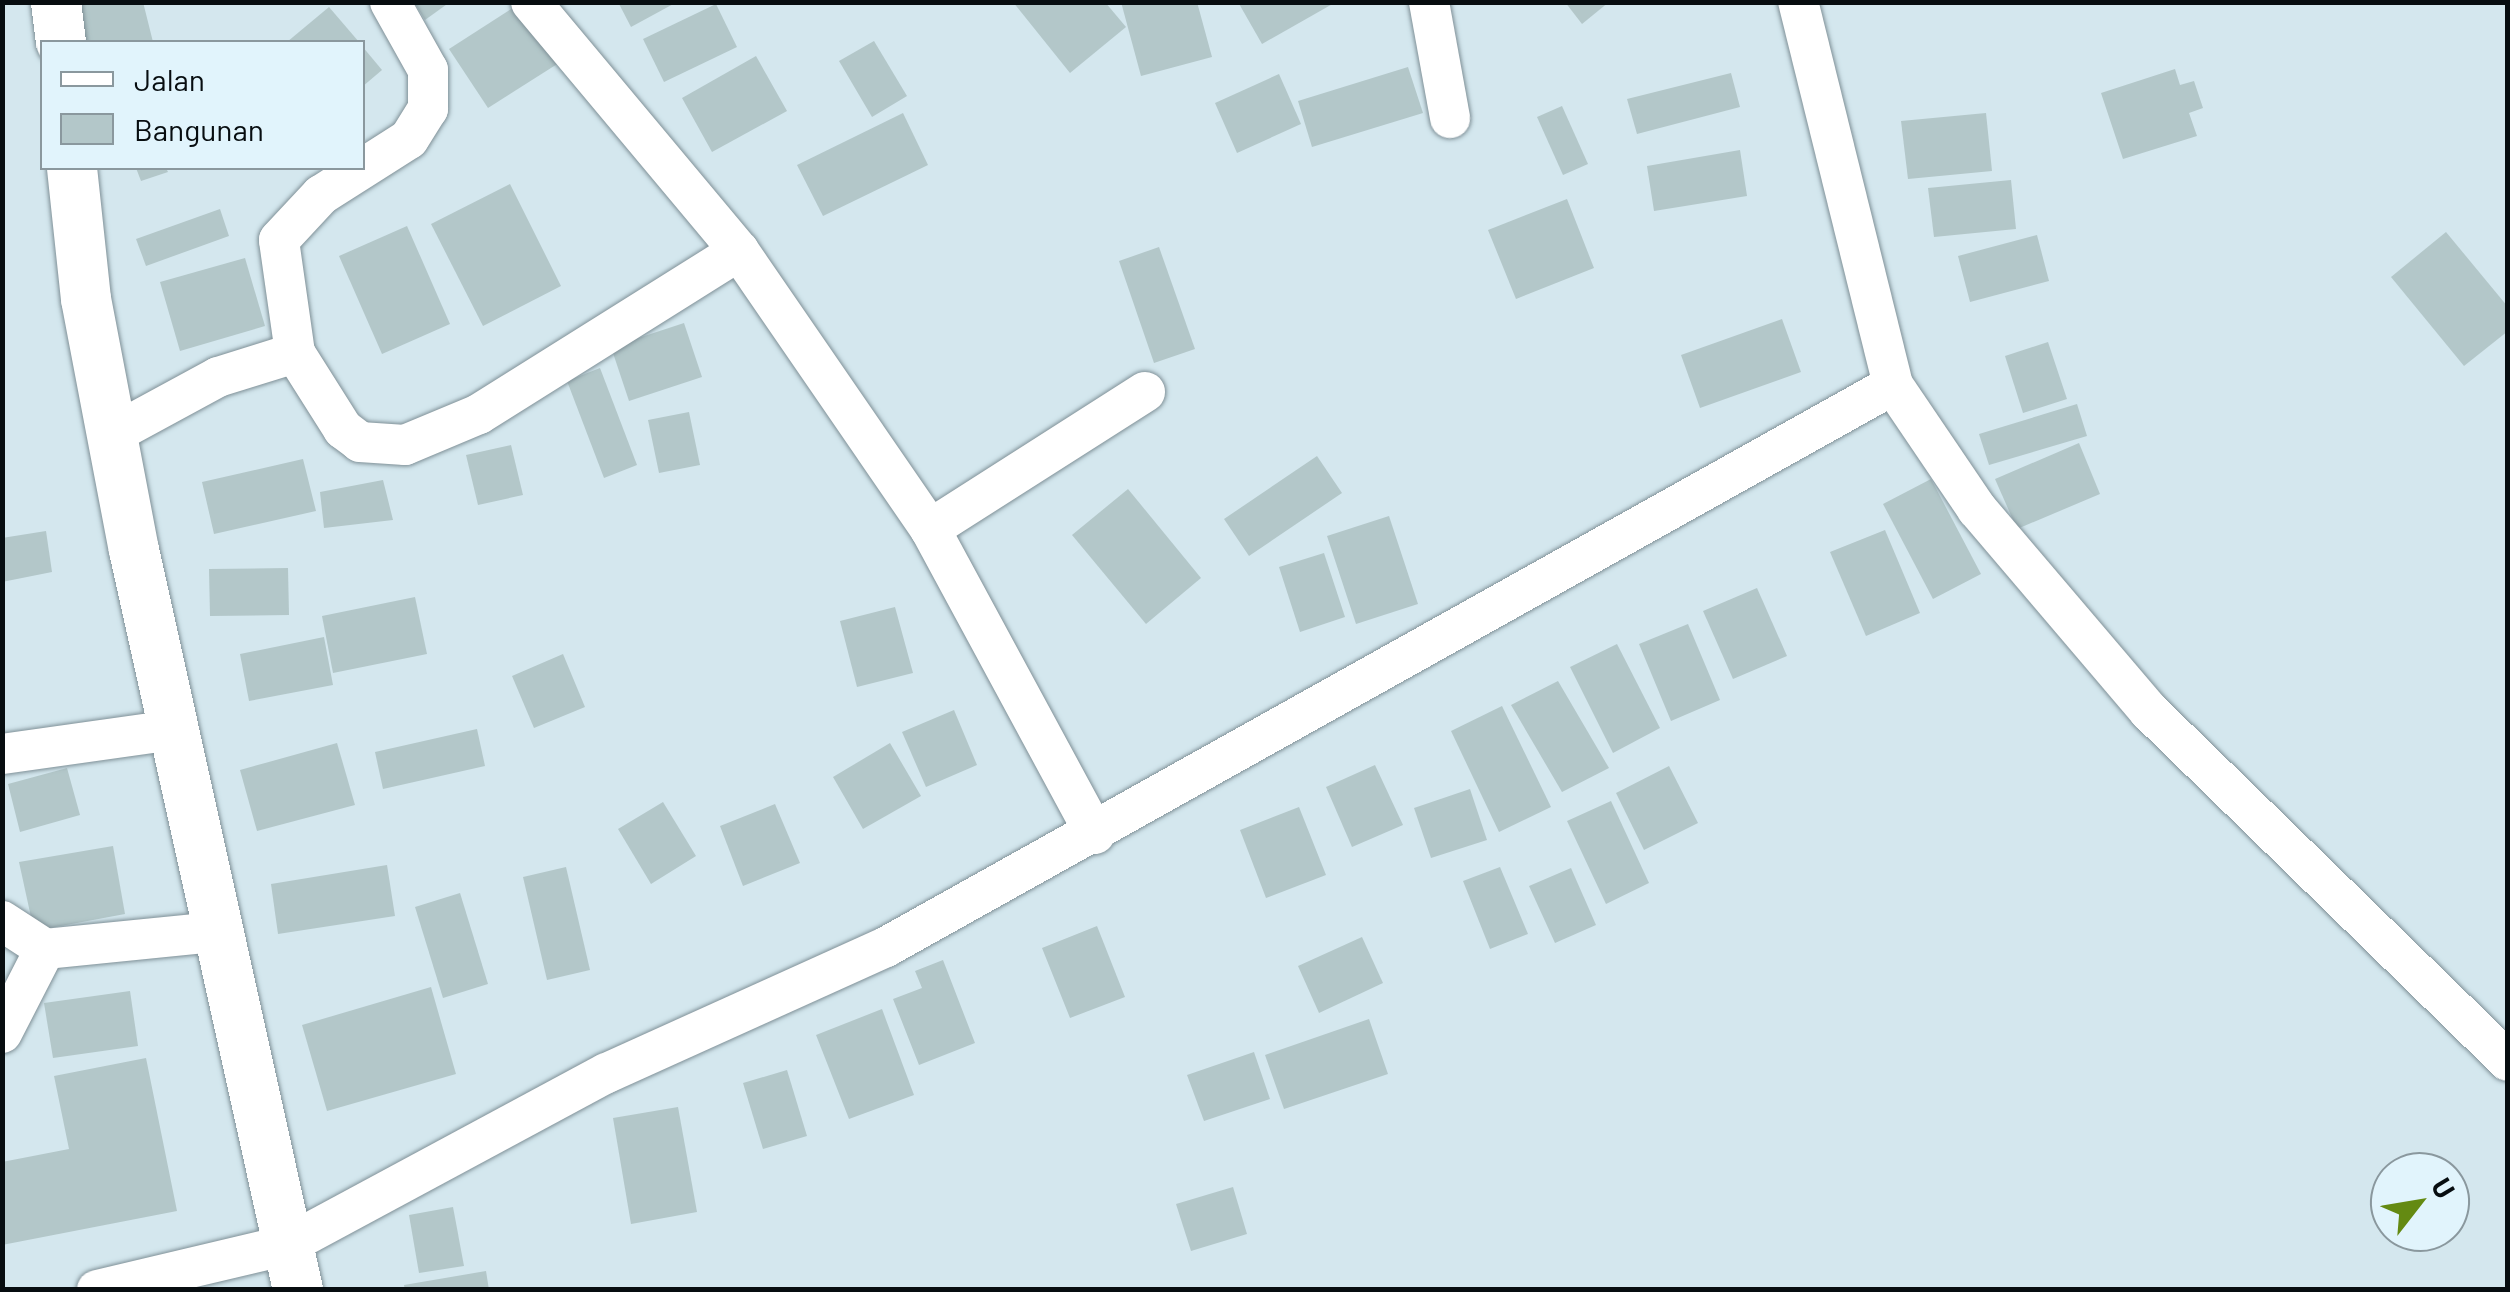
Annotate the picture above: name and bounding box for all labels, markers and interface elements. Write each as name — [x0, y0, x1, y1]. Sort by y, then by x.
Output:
legend — [40, 40, 365, 170]
text: Jalan — [134, 61, 205, 97]
text: Bangunan — [134, 111, 264, 147]
north arrow — [2370, 1152, 2470, 1252]
text: U — [2425, 1171, 2463, 1204]

